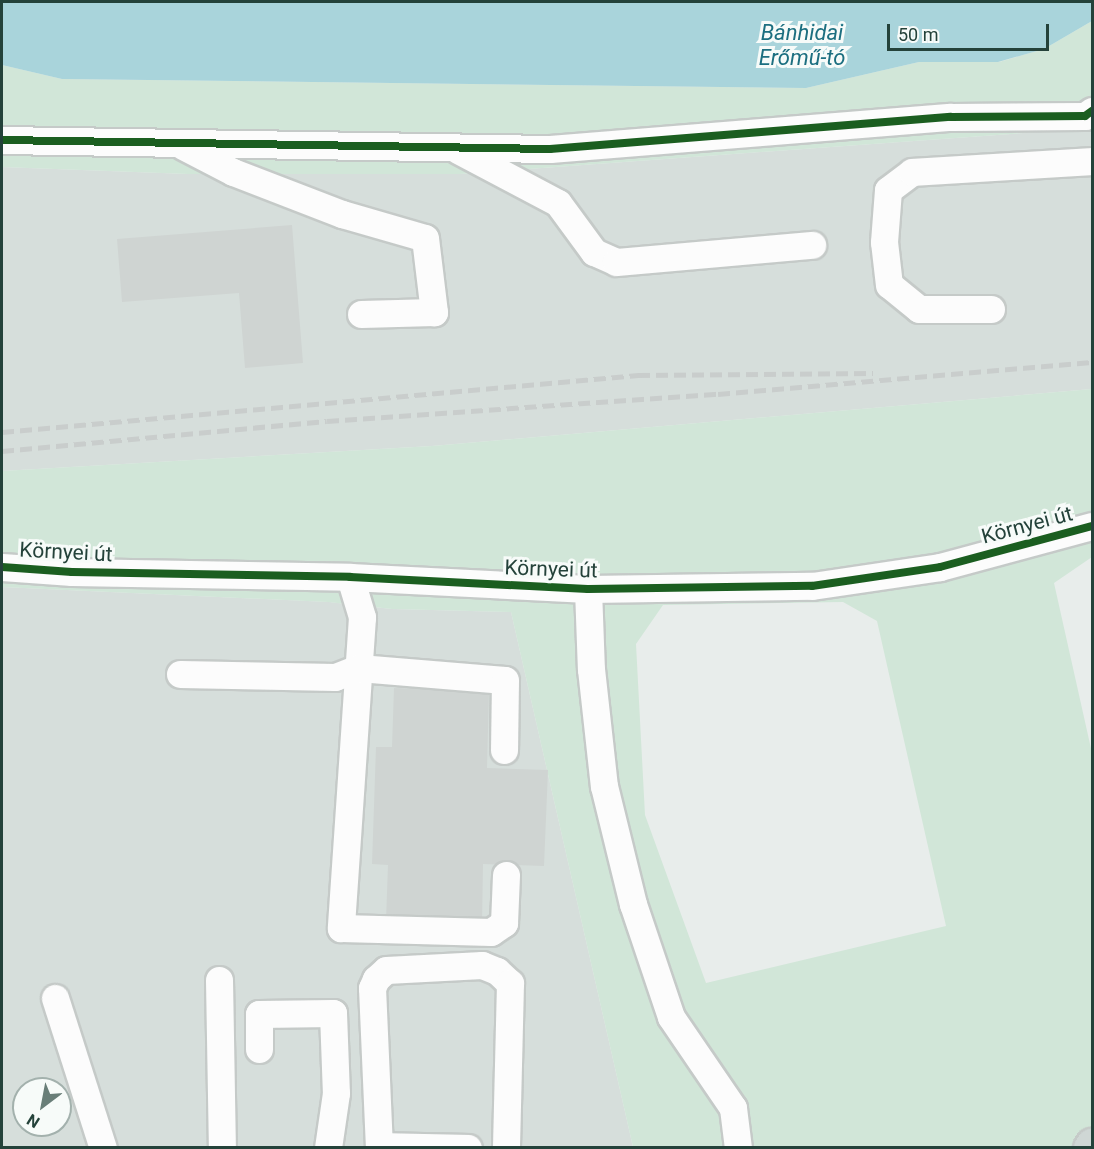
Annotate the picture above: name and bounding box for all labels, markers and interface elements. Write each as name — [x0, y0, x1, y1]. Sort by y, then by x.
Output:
scale bar — [890, 12, 1052, 50]
water label: Bánhidai Erőmű-tó — [759, 19, 845, 70]
text: 50 m — [898, 24, 938, 45]
street label: Környei út — [979, 501, 1075, 549]
street label: Környei út — [19, 537, 113, 567]
street label: Környei út — [504, 555, 598, 583]
north arrow — [12, 1077, 72, 1137]
text: N — [23, 1110, 43, 1132]

